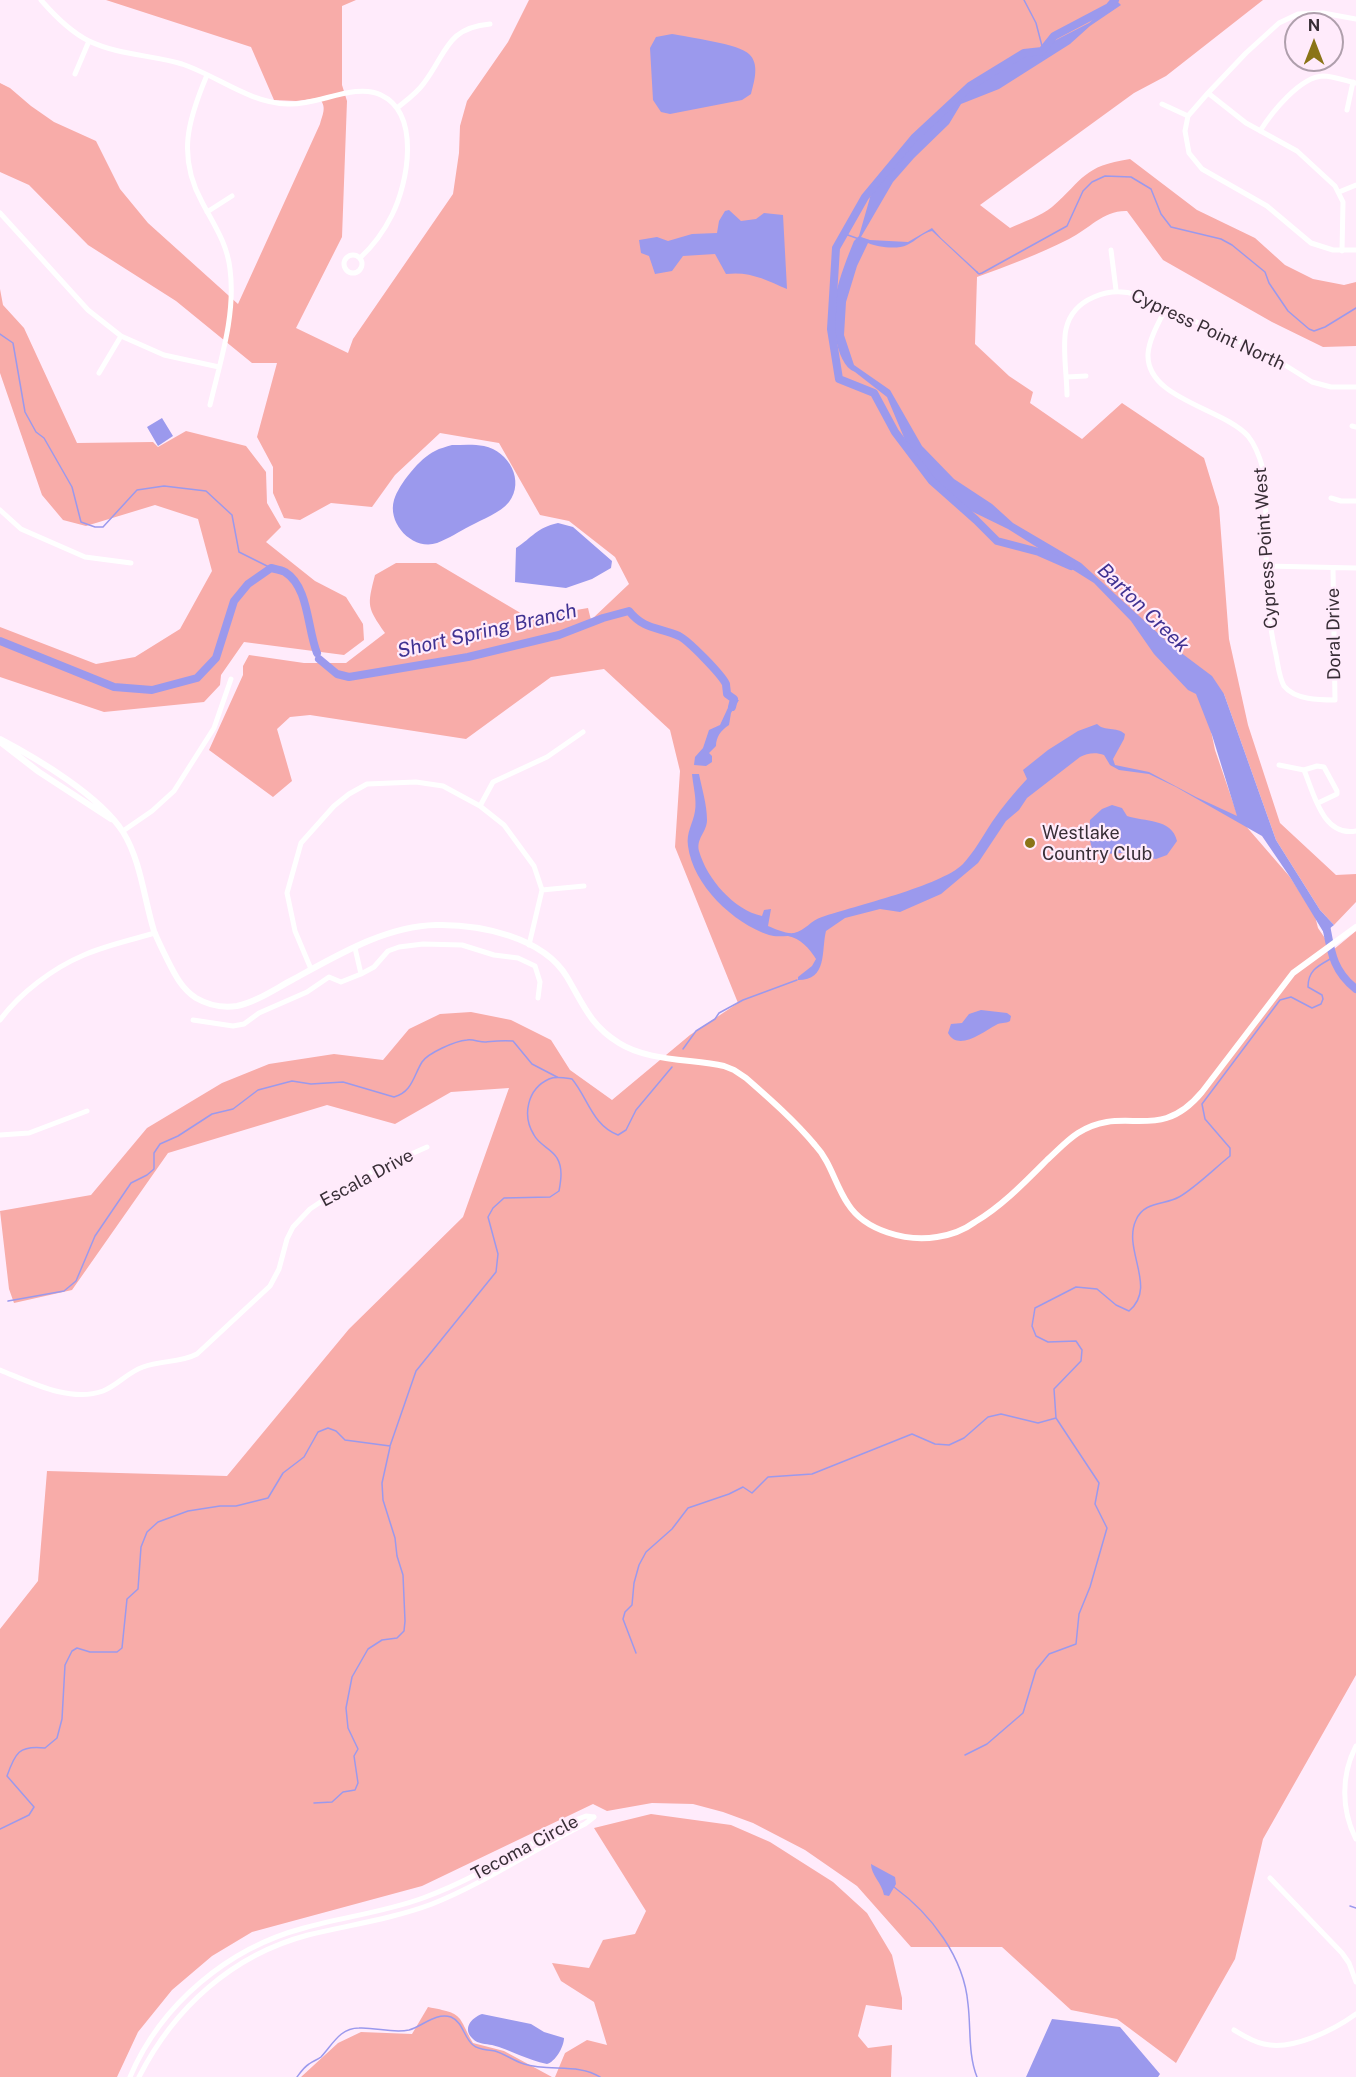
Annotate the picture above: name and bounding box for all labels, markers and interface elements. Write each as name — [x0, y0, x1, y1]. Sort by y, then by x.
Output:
north arrow — [1284, 12, 1344, 72]
text: N — [1308, 16, 1320, 35]
street label: Cypress Point North — [1128, 285, 1288, 375]
street label: Cypress Point West — [1250, 466, 1282, 630]
water label: Barton Creek — [1092, 558, 1194, 658]
street label: Doral Drive — [1322, 588, 1346, 680]
water label: Short Spring Branch — [395, 599, 579, 663]
place label: Westlake Country Club — [1042, 822, 1152, 864]
marker: Westlake Country Club — [1023, 836, 1037, 850]
street label: Escala Drive — [317, 1144, 417, 1212]
street label: Tecoma Circle — [468, 1811, 582, 1885]

